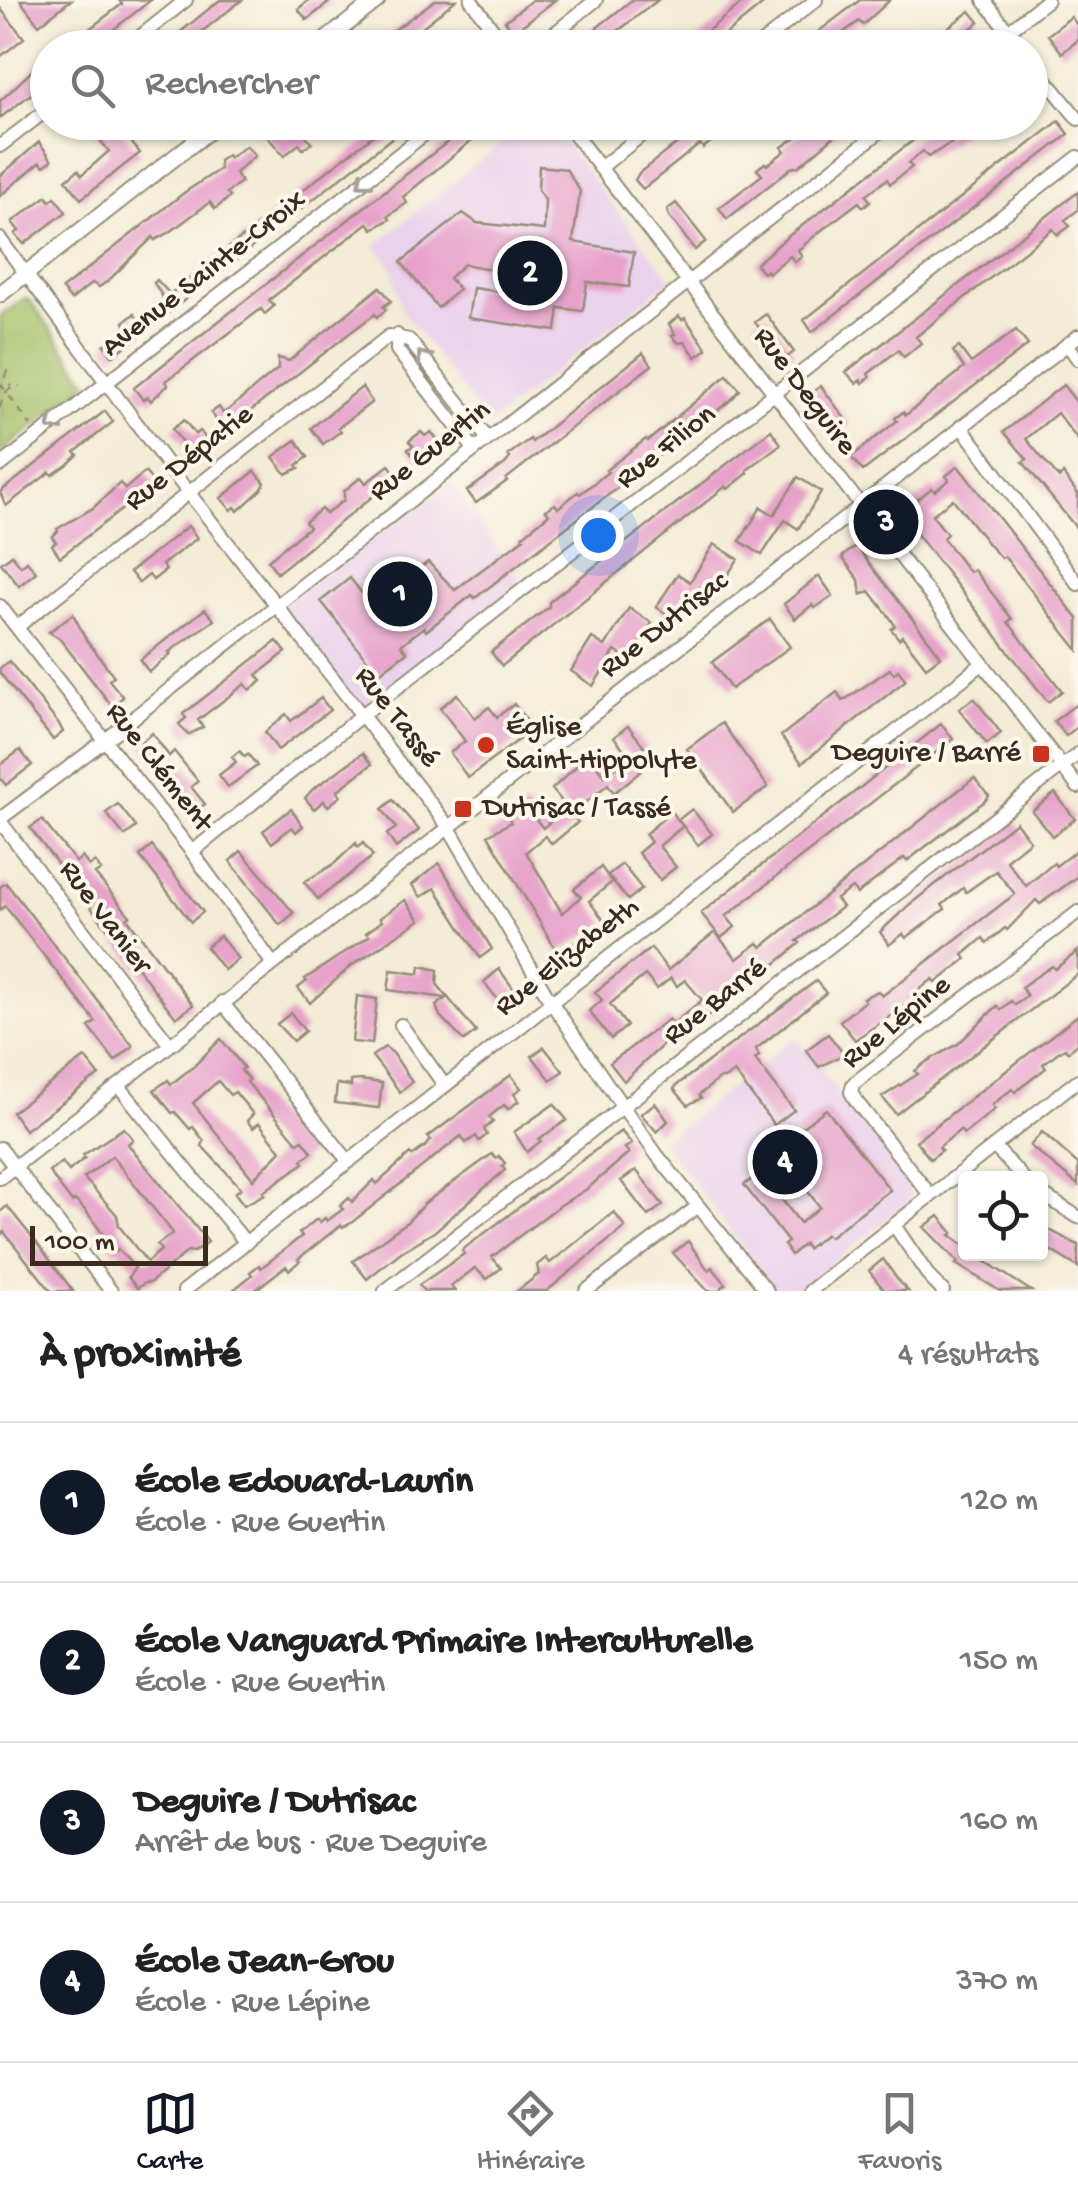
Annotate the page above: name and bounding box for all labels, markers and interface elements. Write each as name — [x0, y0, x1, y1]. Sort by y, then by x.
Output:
search box — [30, 30, 1048, 140]
icon: search — [65, 58, 120, 113]
text: Rechercher — [145, 63, 317, 107]
one-way arrow — [356, 171, 374, 188]
street label: Avenue Sainte-Croix — [96, 184, 315, 366]
pin: 2 — [498, 236, 562, 310]
street label: Rue Deguire — [745, 321, 864, 463]
one-way arrow — [417, 350, 434, 368]
street label: Rue Guertin — [363, 394, 499, 510]
street label: Rue Dépatie — [119, 398, 261, 520]
street label: Rue Filion — [610, 398, 724, 498]
one-way arrow — [46, 413, 64, 430]
pin: 3 — [854, 484, 918, 560]
your location — [573, 510, 624, 561]
pin: 1 — [368, 556, 432, 632]
street label: Rue Dutrisac — [594, 564, 738, 687]
street label: Rue Tassé — [346, 661, 446, 776]
street label: Rue Clément — [97, 697, 221, 842]
place label: Église Saint-Hippolyte — [506, 711, 697, 780]
marker: Église Saint-Hippolyte — [475, 734, 497, 756]
place label: Deguire / Barré — [830, 737, 1022, 772]
marker: Deguire / Barré — [1030, 743, 1052, 765]
place label: Dutrisac / Tassé — [481, 792, 672, 827]
marker: Dutrisac / Tassé — [452, 798, 474, 820]
street label: Rue Vanier — [50, 855, 159, 983]
street label: Rue Elizabeth — [489, 891, 647, 1025]
street label: Rue Barré — [658, 952, 775, 1054]
street label: Rue Lépine — [836, 968, 959, 1077]
pin: 4 — [752, 1124, 818, 1200]
map controls — [958, 1171, 1048, 1261]
button: locate — [958, 1171, 1048, 1261]
scale bar — [30, 1221, 208, 1266]
text: 100 m — [45, 1227, 115, 1260]
text: À proximité — [40, 1332, 241, 1381]
text: 4 résultats — [898, 1337, 1038, 1375]
text: École Edouard-Laurin — [135, 1461, 473, 1505]
text: 1 — [66, 1483, 79, 1521]
text: 120 m — [961, 1483, 1038, 1521]
text: École · Rue Guertin — [135, 1505, 385, 1543]
text: École Vanguard Primaire Interculturelle — [135, 1621, 753, 1665]
text: 2 — [65, 1643, 80, 1681]
text: 150 m — [960, 1643, 1038, 1681]
text: École · Rue Guertin — [135, 1665, 385, 1703]
text: Deguire / Dutrisac — [135, 1781, 415, 1825]
text: 3 — [64, 1803, 81, 1841]
text: 160 m — [960, 1803, 1038, 1841]
text: Arrêt de bus · Rue Deguire — [135, 1825, 487, 1863]
text: École Jean-Grou — [135, 1941, 394, 1985]
text: 4 — [65, 1963, 80, 2001]
text: 370 m — [956, 1963, 1038, 2001]
text: École · Rue Lépine — [135, 1985, 370, 2023]
tab: Carte — [137, 2086, 203, 2179]
tab: Itinéraire — [477, 2086, 585, 2179]
tab: Favoris — [858, 2086, 941, 2179]

